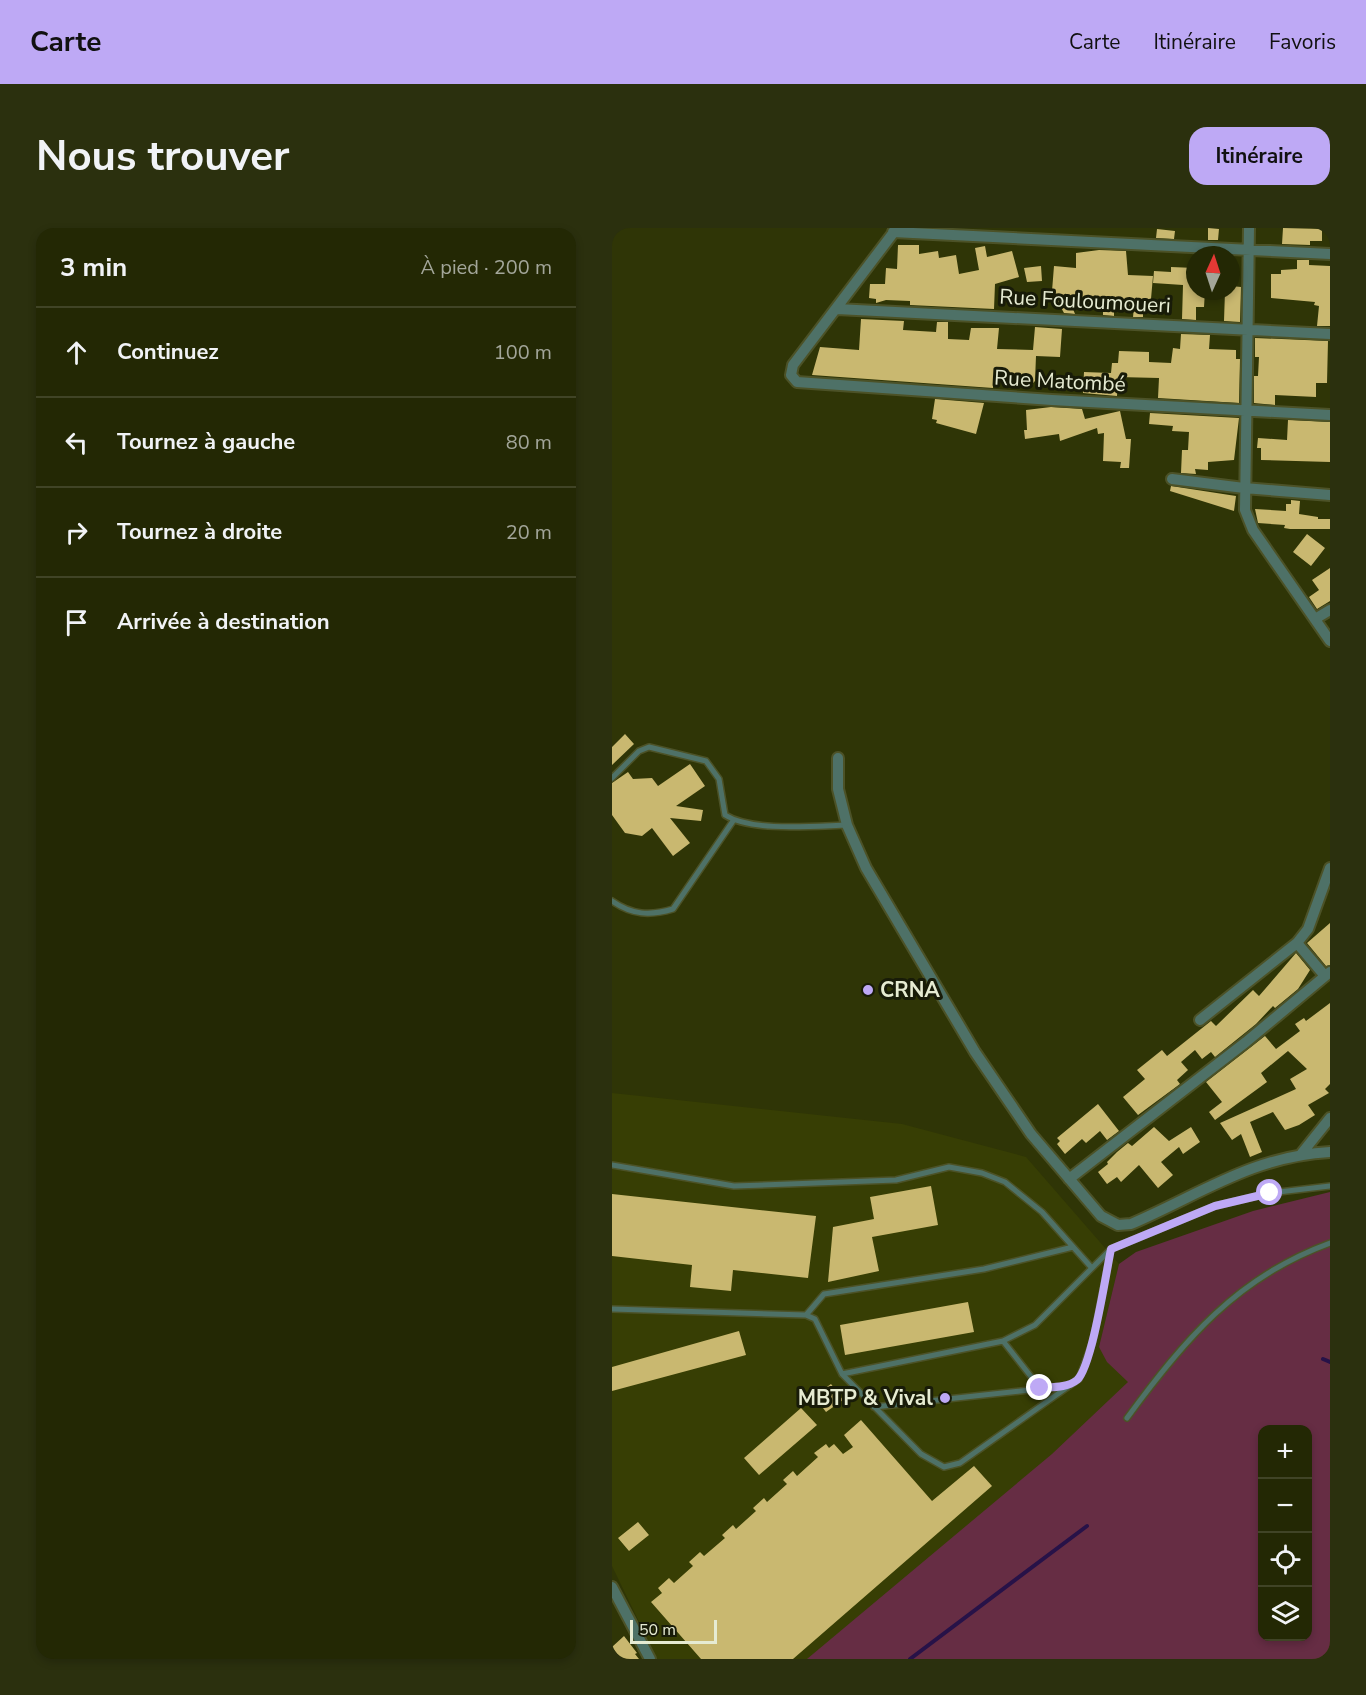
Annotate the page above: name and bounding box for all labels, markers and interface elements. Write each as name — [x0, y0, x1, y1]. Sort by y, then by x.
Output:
text: Carte — [30, 23, 101, 61]
text: Carte — [1069, 28, 1120, 56]
text: Itinéraire — [1153, 28, 1236, 56]
text: Favoris — [1269, 28, 1336, 56]
button: Itinéraire — [1189, 127, 1330, 185]
text: Nous trouver — [36, 128, 289, 185]
north arrow — [1186, 246, 1240, 300]
text: 3 min — [60, 250, 127, 285]
text: À pied · 200 m — [421, 254, 552, 281]
street label: Rue Fouloumoueri — [999, 283, 1171, 319]
icon: ahead — [60, 336, 93, 369]
text: Continuez — [117, 337, 219, 367]
text: 100 m — [494, 339, 552, 366]
street label: Rue Matombé — [993, 364, 1127, 398]
icon: left — [60, 426, 93, 459]
text: Tournez à gauche — [117, 427, 295, 457]
text: 80 m — [506, 429, 552, 456]
icon: right — [60, 516, 93, 549]
text: Tournez à droite — [117, 517, 282, 547]
text: 20 m — [506, 519, 552, 546]
icon: arrive — [60, 606, 93, 639]
text: Arrivée à destination — [117, 607, 330, 637]
place label: CRNA — [880, 976, 940, 1004]
marker: CRNA — [861, 983, 875, 997]
route start — [1256, 1179, 1282, 1205]
route end — [1026, 1374, 1052, 1400]
place label: MBTP & Vival — [798, 1384, 933, 1412]
marker: MBTP & Vival — [938, 1391, 952, 1405]
map controls — [1258, 1425, 1312, 1641]
button: + — [1258, 1425, 1312, 1479]
button: − — [1258, 1479, 1312, 1533]
button: locate — [1258, 1533, 1312, 1587]
button: layers — [1258, 1587, 1312, 1641]
scale bar — [630, 1617, 717, 1644]
text: 50 m — [639, 1619, 676, 1641]

